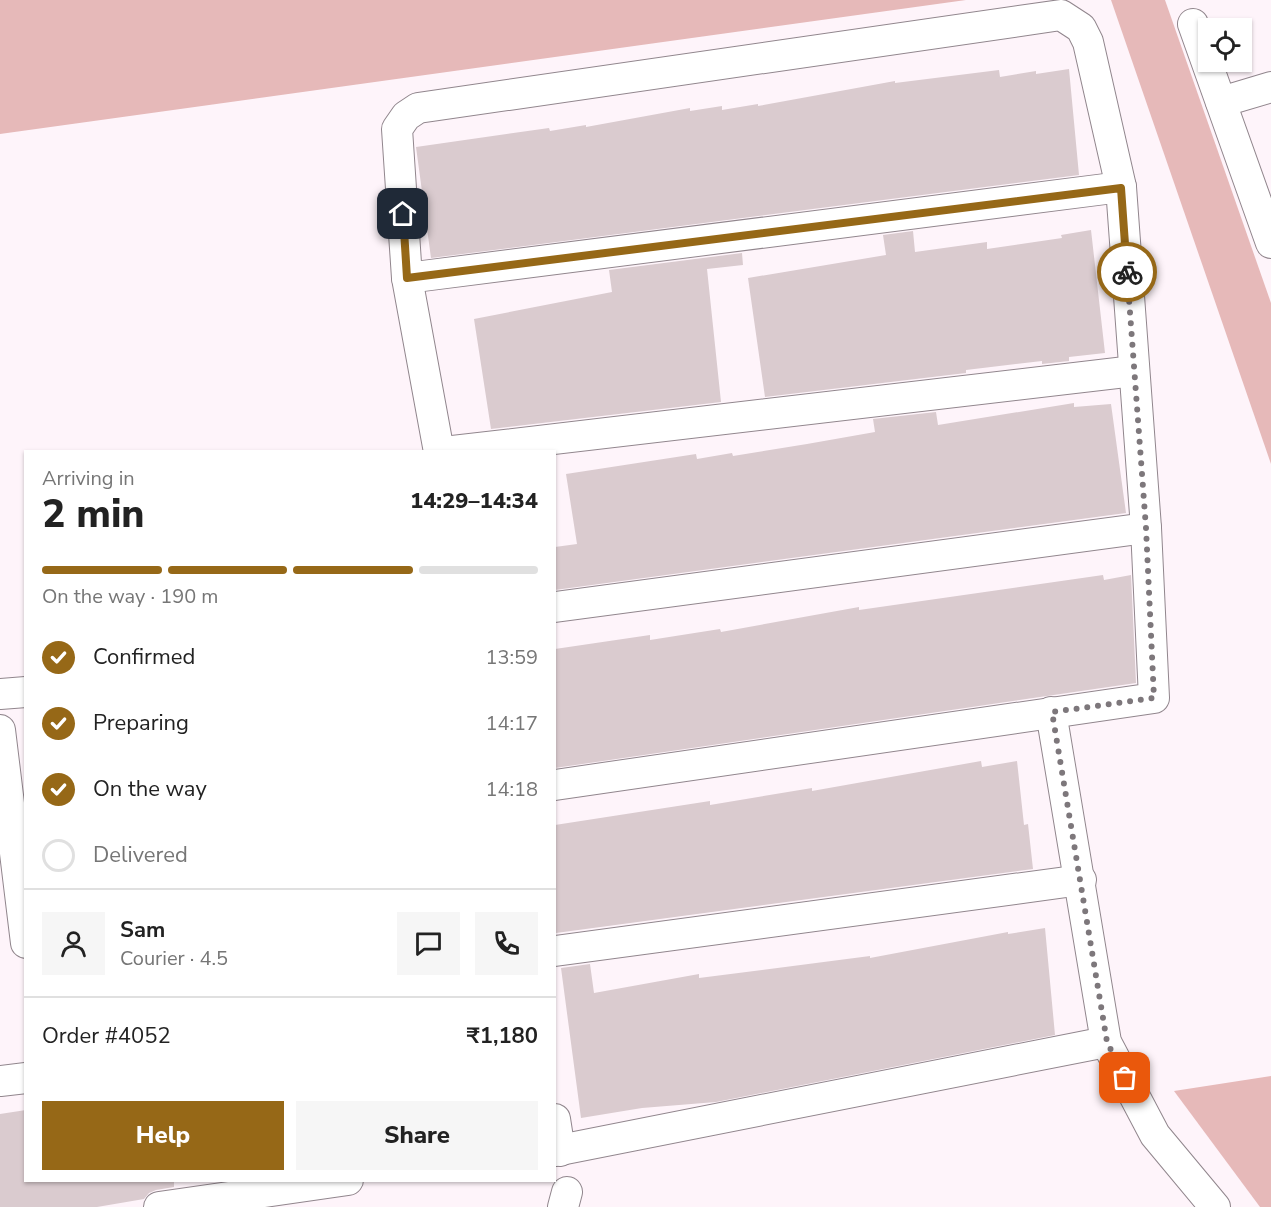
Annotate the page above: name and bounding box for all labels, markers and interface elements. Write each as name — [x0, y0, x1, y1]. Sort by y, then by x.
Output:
map controls — [1198, 18, 1252, 72]
button: locate — [1198, 18, 1252, 72]
pin — [377, 188, 428, 239]
icon: home — [386, 197, 419, 230]
courier — [1097, 242, 1157, 302]
icon: bike — [1111, 256, 1144, 289]
text: Arriving in — [42, 465, 135, 492]
text: 14:29–14:34 — [410, 486, 538, 516]
text: 2 min — [42, 488, 145, 541]
text: On the way · 190 m — [42, 583, 218, 610]
icon: check — [42, 641, 75, 674]
text: Confirmed — [93, 642, 195, 672]
text: 13:59 — [485, 644, 538, 671]
icon: check — [42, 707, 75, 740]
text: Preparing — [93, 708, 189, 738]
text: 14:17 — [485, 710, 538, 737]
icon: check — [42, 773, 75, 806]
text: On the way — [93, 774, 207, 804]
text: 14:18 — [485, 776, 538, 803]
text: Delivered — [93, 840, 188, 870]
button: person — [42, 912, 105, 975]
button: chat — [397, 912, 460, 975]
button: phone — [475, 912, 538, 975]
text: Sam — [120, 915, 165, 945]
text: Courier · 4.5 — [120, 945, 228, 972]
text: Order #4052 — [42, 1021, 171, 1051]
text: ₹1,180 — [467, 1021, 538, 1051]
pin — [1099, 1052, 1150, 1103]
icon: bag — [1108, 1061, 1141, 1094]
button: Help — [42, 1101, 284, 1170]
button: Share — [296, 1101, 538, 1170]

